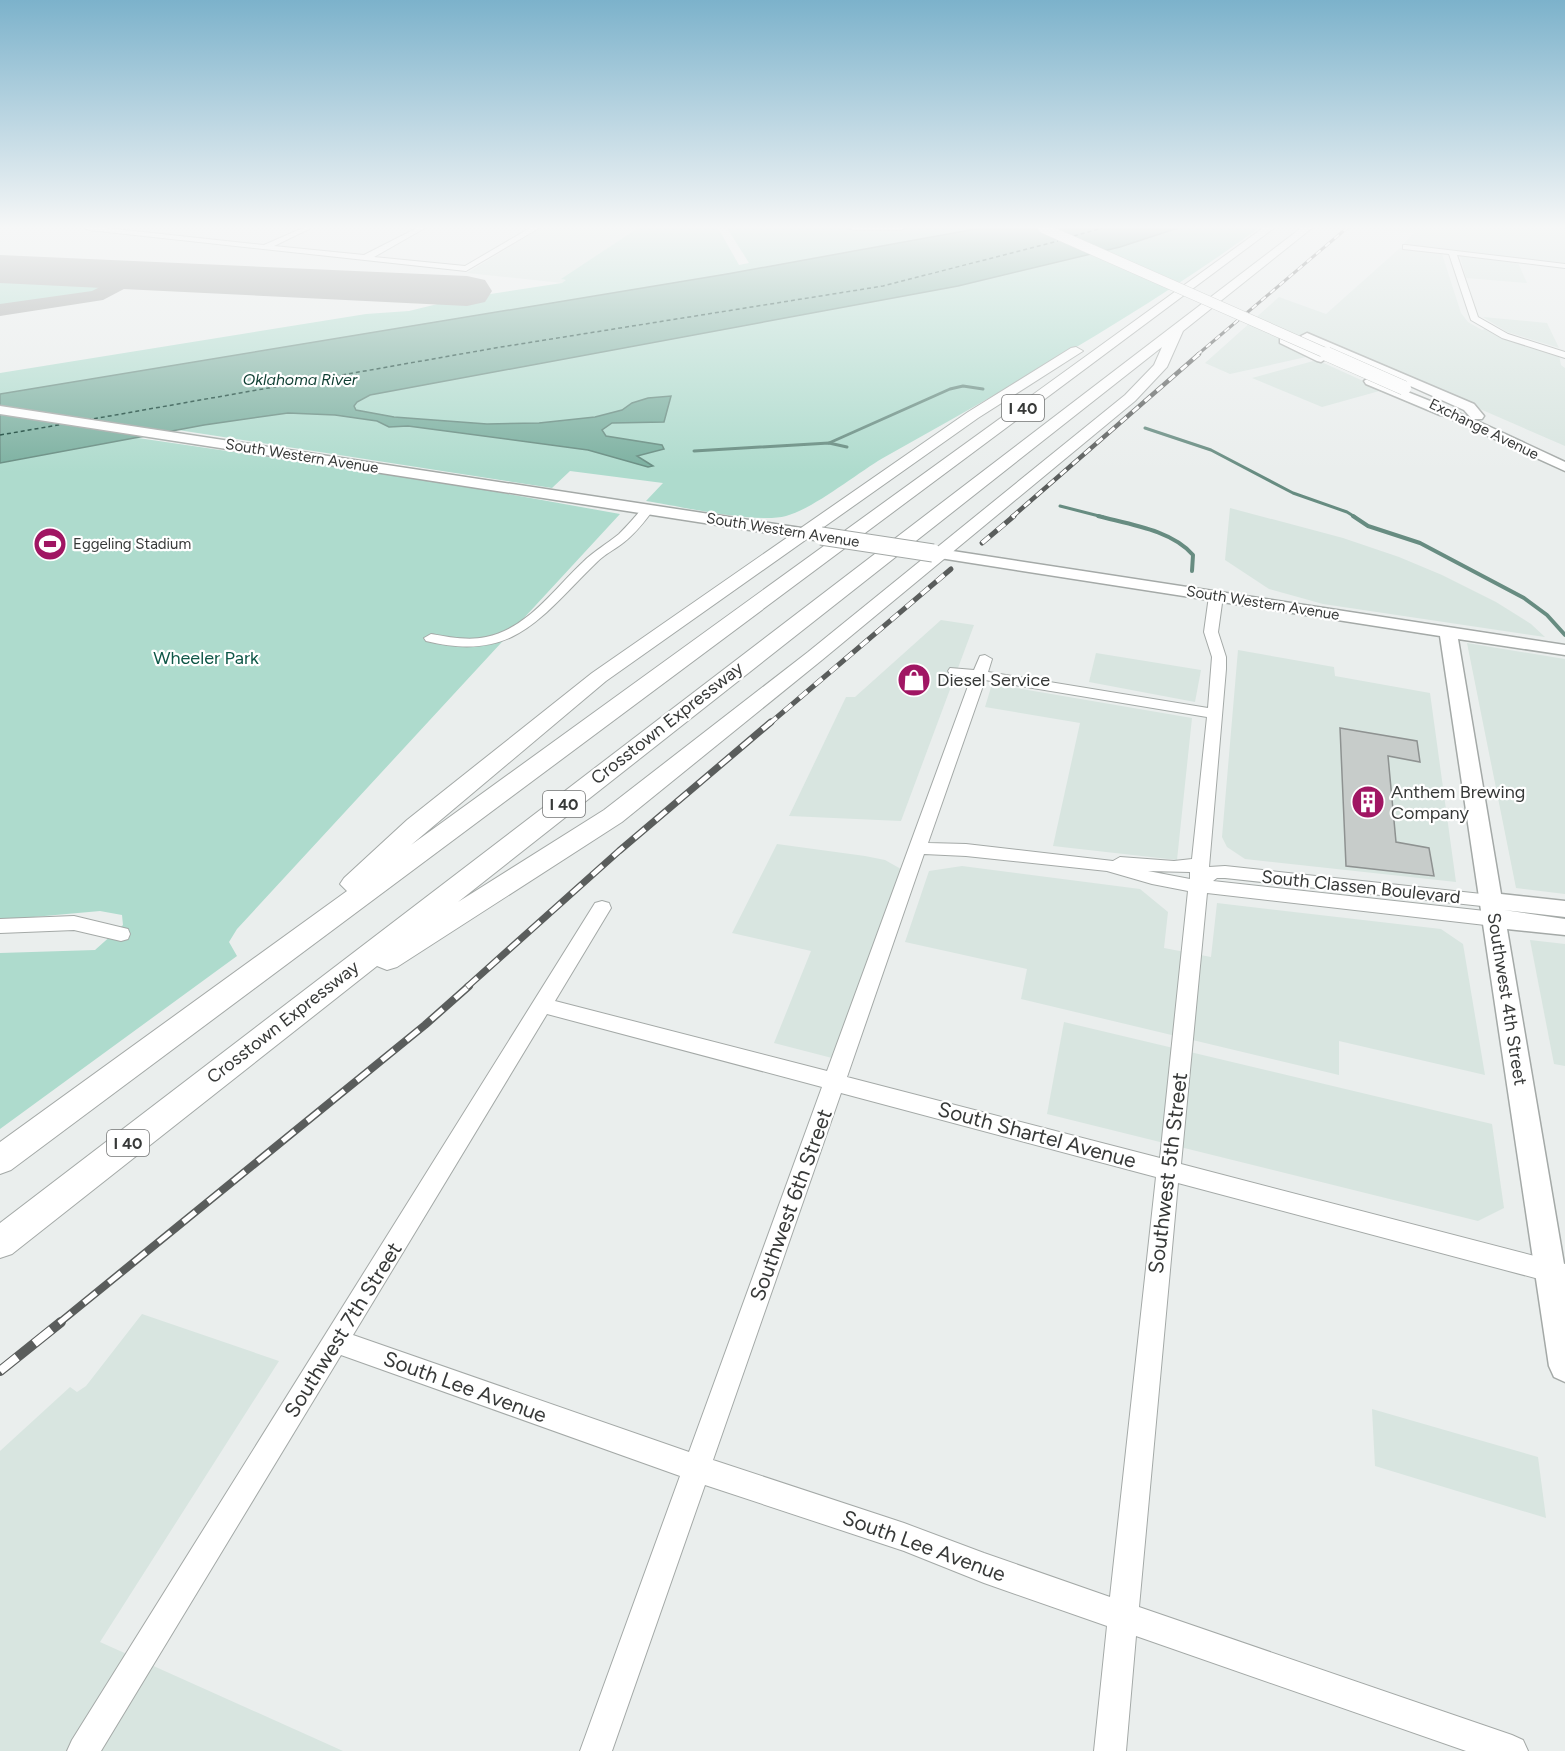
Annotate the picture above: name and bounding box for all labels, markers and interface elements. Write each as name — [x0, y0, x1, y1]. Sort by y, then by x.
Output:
water label: Oklahoma River — [243, 370, 358, 389]
road number: I 40 — [1002, 395, 1044, 421]
street label: Exchange Avenue — [1426, 395, 1542, 463]
street label: South Western Avenue — [224, 435, 380, 477]
street label: South Western Avenue — [705, 509, 861, 551]
sports icon: Eggeling Stadium — [32, 526, 68, 562]
place label: Eggeling Stadium — [73, 535, 191, 553]
street label: South Western Avenue — [1185, 582, 1341, 624]
park label: Wheeler Park — [153, 647, 259, 669]
street label: Crosstown Expressway — [587, 657, 748, 789]
shop icon: Diesel Service — [896, 662, 932, 698]
place label: Diesel Service — [937, 669, 1050, 691]
place label: Anthem Brewing Company — [1391, 781, 1525, 824]
building icon: Anthem Brewing Company — [1350, 784, 1386, 820]
road number: I 40 — [543, 791, 585, 817]
street label: South Classen Boulevard — [1260, 866, 1462, 908]
street label: Southwest 4th Street — [1482, 911, 1532, 1087]
street label: Crosstown Expressway — [203, 956, 364, 1088]
street label: Southwest 5th Street — [1143, 1071, 1192, 1275]
street label: South Shartel Avenue — [935, 1096, 1139, 1173]
street label: Southwest 6th Street — [744, 1105, 837, 1304]
road number: I 40 — [107, 1130, 149, 1156]
street label: Southwest 7th Street — [279, 1237, 407, 1422]
street label: South Lee Avenue — [380, 1345, 550, 1428]
street label: South Lee Avenue — [839, 1504, 1009, 1587]

